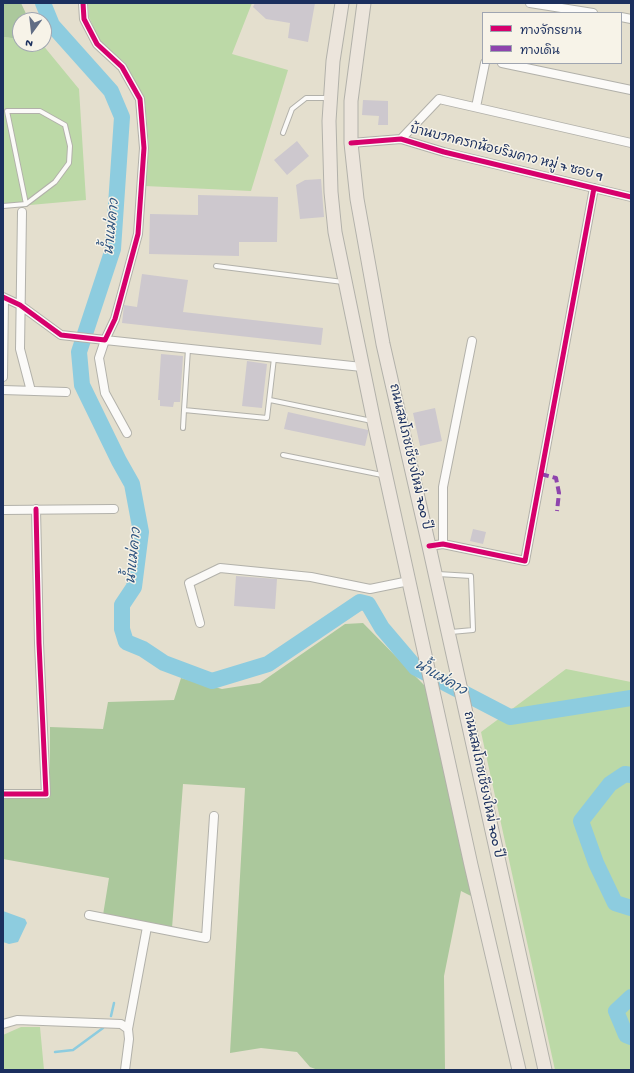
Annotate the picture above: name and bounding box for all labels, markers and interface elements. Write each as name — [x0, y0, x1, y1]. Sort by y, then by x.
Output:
north arrow — [12, 12, 52, 52]
legend — [482, 12, 622, 64]
text: ทางจักรยาน — [520, 25, 582, 39]
text: N — [24, 36, 34, 49]
text: ทางเดิน — [520, 45, 560, 59]
street label: บ้านบวกครกน้อยริมคาว หมู่ 7 ซอย 9 — [408, 122, 604, 186]
water label: น้ำแม่คาว — [102, 198, 124, 256]
street label: ถนนสมโภชเชียงใหม่ 700 ปี — [385, 382, 433, 532]
water label: น้ำแม่คาว — [124, 527, 146, 585]
water label: น้ำแม่คาว — [411, 658, 469, 700]
street label: ถนนสมโภชเชียงใหม่ 700 ปี — [459, 710, 505, 860]

